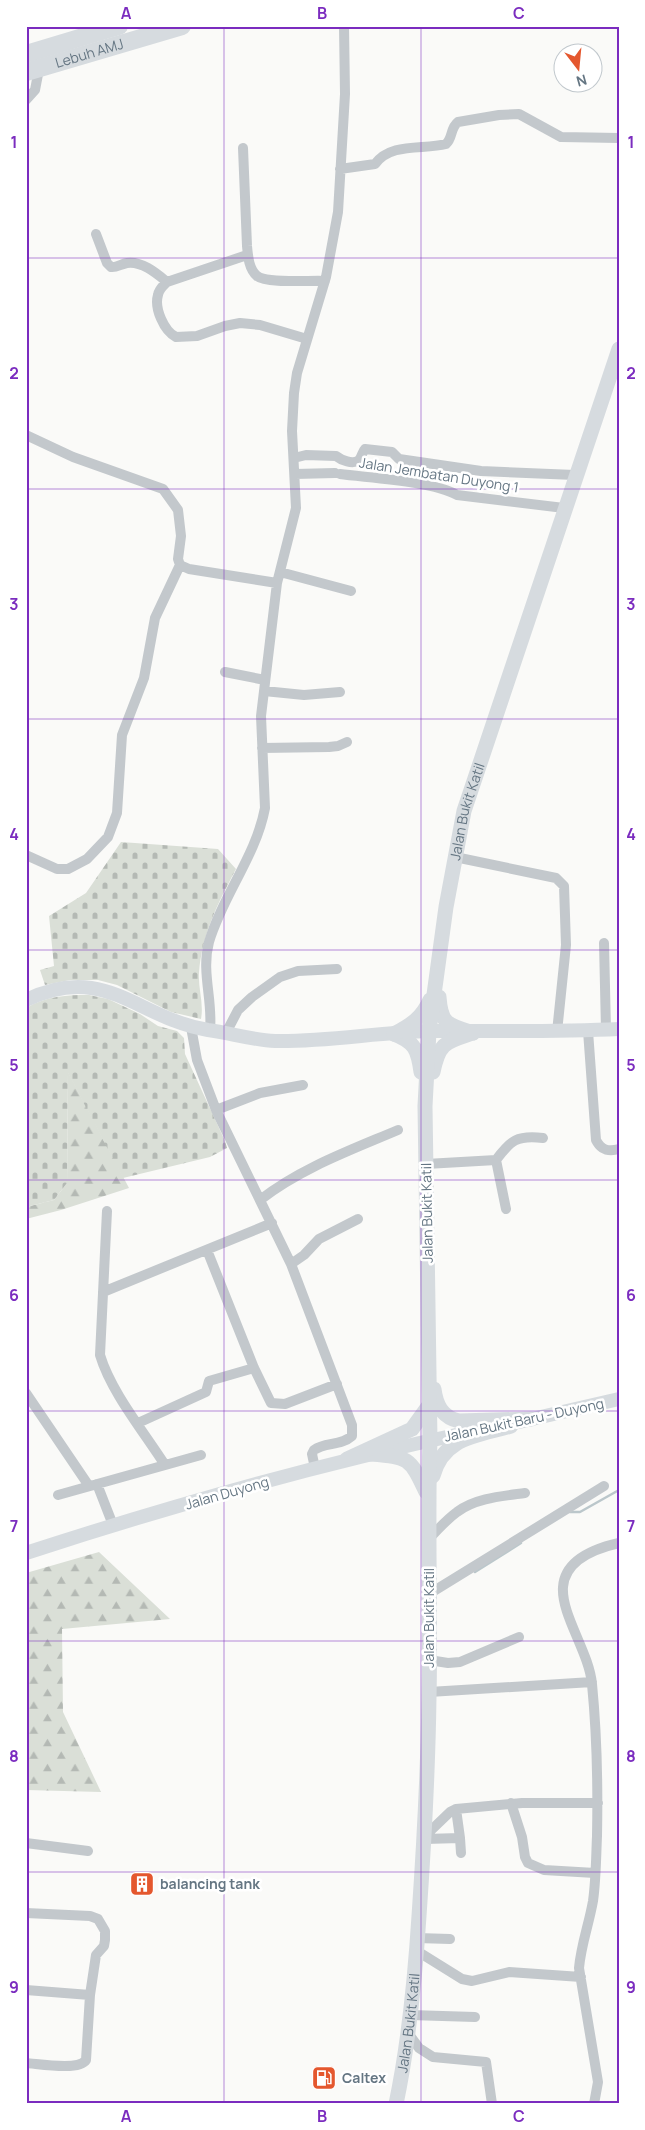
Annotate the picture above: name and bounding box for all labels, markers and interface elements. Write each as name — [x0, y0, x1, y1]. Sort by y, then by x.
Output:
text: A — [121, 2, 132, 24]
text: B — [317, 2, 327, 24]
text: C — [513, 2, 525, 24]
street label: Lebuh AMJ — [53, 34, 126, 72]
north arrow — [552, 42, 602, 92]
text: N — [574, 70, 589, 91]
text: 1 — [10, 131, 18, 153]
text: 1 — [627, 131, 635, 153]
text: 2 — [9, 362, 19, 384]
text: 2 — [626, 362, 636, 384]
street label: Jalan Jembatan Duyong 1 — [358, 453, 520, 497]
text: 3 — [9, 593, 19, 615]
text: 3 — [626, 593, 636, 615]
street label: Jalan Bukit Katil — [445, 760, 489, 862]
text: 4 — [9, 823, 19, 845]
text: 4 — [626, 823, 636, 845]
text: 5 — [9, 1054, 19, 1076]
text: 5 — [626, 1054, 636, 1076]
street label: Jalan Bukit Katil — [416, 1163, 437, 1263]
text: 6 — [9, 1284, 19, 1306]
text: 6 — [626, 1284, 636, 1306]
street label: Jalan Bukit Baru - Duyong — [442, 1393, 606, 1446]
street label: Jalan Duyong — [183, 1472, 271, 1514]
text: 7 — [10, 1515, 18, 1537]
text: 7 — [627, 1515, 635, 1537]
street label: Jalan Bukit Katil — [419, 1568, 438, 1668]
text: 8 — [9, 1745, 19, 1767]
text: 8 — [626, 1745, 636, 1767]
building icon: balancing tank — [129, 1871, 155, 1897]
place label: balancing tank — [160, 1874, 260, 1893]
street label: Jalan Bukit Katil — [392, 1972, 424, 2074]
text: 9 — [9, 1976, 19, 1998]
text: 9 — [626, 1976, 636, 1998]
fuel station icon: Caltex — [311, 2065, 337, 2091]
place label: Caltex — [342, 2068, 386, 2087]
text: A — [121, 2105, 132, 2127]
text: B — [317, 2105, 327, 2127]
text: C — [513, 2105, 525, 2127]

